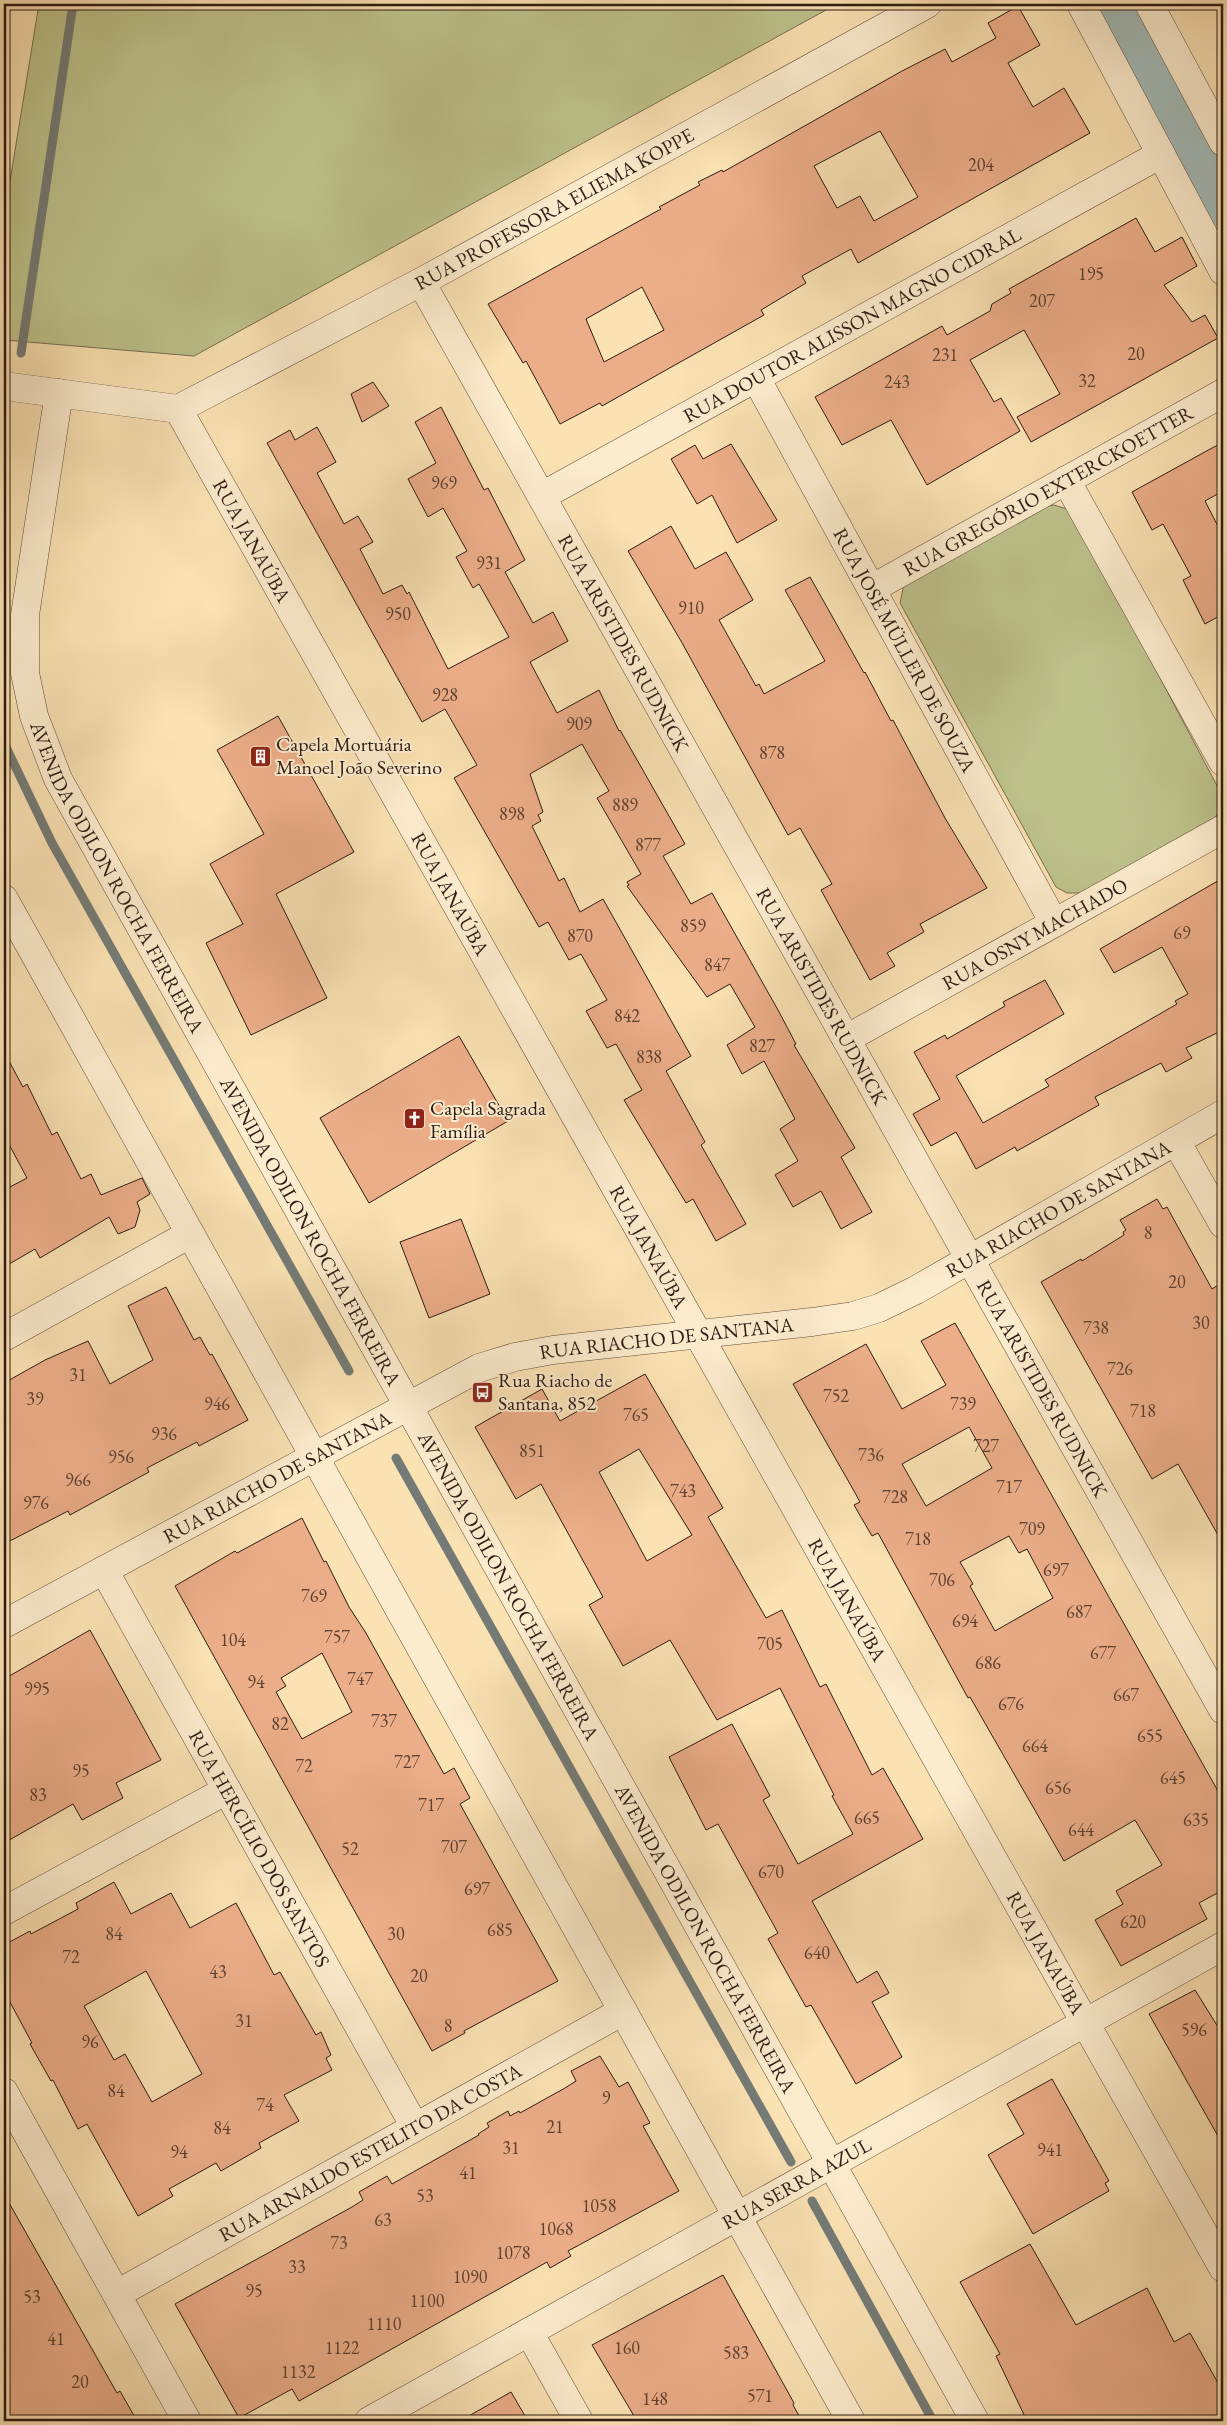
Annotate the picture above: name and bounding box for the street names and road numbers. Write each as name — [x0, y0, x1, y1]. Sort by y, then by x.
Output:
street label: RUA PROFESSORA ELIEMA KOPPE — [410, 122, 698, 296]
street label: RUA DOUTOR ALISSON MAGNO CIDRAL — [678, 221, 1026, 429]
street label: RUA GREGÓRIO EXTERCKOETTER — [898, 399, 1198, 582]
street label: RUA JANAÚBA — [207, 474, 297, 607]
street label: RUA JOSÉ MÜLLER DE SOUZA — [827, 523, 982, 777]
street label: RUA ARISTIDES RUDNICK — [552, 530, 695, 757]
street label: AVENIDA ODILON ROCHA FERREIRA — [24, 717, 210, 1038]
street label: RUA JANAÚBA — [405, 827, 496, 960]
street label: RUA OSNY MACHADO — [937, 872, 1132, 996]
street label: RUA ARISTIDES RUDNICK — [751, 883, 894, 1110]
street label: AVENIDA ODILON ROCHA FERREIRA — [214, 1071, 407, 1390]
street label: RUA RIACHO DE SANTANA — [941, 1134, 1176, 1283]
street label: RUA JANAÚBA — [604, 1180, 694, 1313]
street label: RUA ARISTIDES RUDNICK — [971, 1275, 1114, 1502]
street label: RUA RIACHO DE SANTANA — [537, 1311, 795, 1365]
street label: RUA RIACHO DE SANTANA — [158, 1405, 396, 1549]
street label: AVENIDA ODILON ROCHA FERREIRA — [411, 1426, 605, 1745]
street label: RUA JANAÚBA — [802, 1533, 892, 1666]
street label: RUA HERCÍLIO DOS SANTOS — [183, 1725, 336, 1972]
street label: AVENIDA ODILON ROCHA FERREIRA — [608, 1779, 802, 2098]
street label: RUA JANAÚBA — [1001, 1886, 1091, 2019]
street label: RUA ARNALDO ESTELITO DA COSTA — [214, 2057, 526, 2248]
street label: RUA SERRA AZUL — [717, 2131, 876, 2235]

